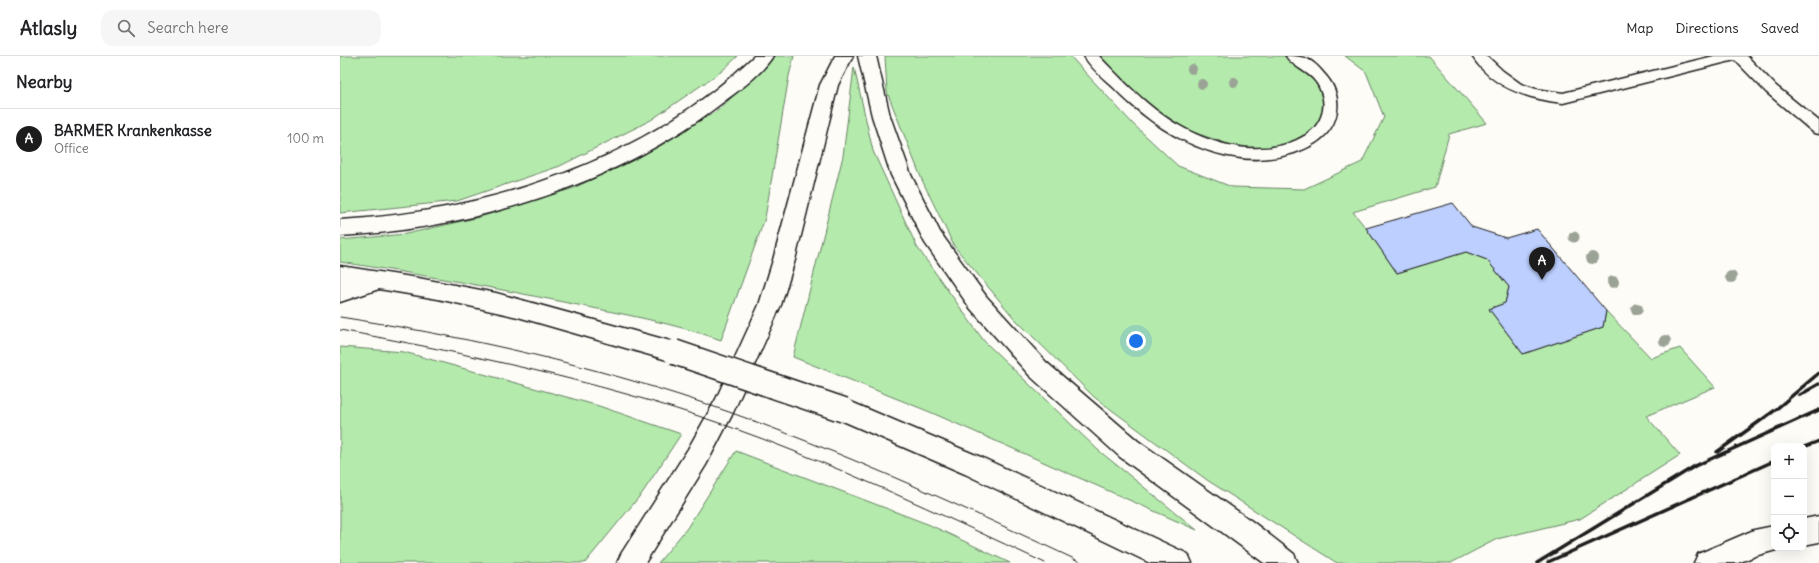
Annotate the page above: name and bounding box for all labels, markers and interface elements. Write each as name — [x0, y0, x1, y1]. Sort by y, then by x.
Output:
search box — [101, 10, 381, 46]
text: Atlasly — [20, 16, 77, 40]
icon: search — [115, 17, 137, 39]
text: Search here — [147, 18, 229, 37]
text: Map — [1626, 19, 1653, 37]
text: Directions — [1675, 19, 1739, 37]
text: Saved — [1761, 19, 1799, 37]
text: Nearby — [16, 71, 72, 93]
text: BARMER Krankenkasse — [54, 121, 212, 140]
text: A — [25, 130, 33, 147]
text: 100 m — [287, 130, 324, 147]
text: Office — [54, 140, 89, 157]
pin: A — [1529, 247, 1555, 280]
your location — [1126, 331, 1146, 351]
map controls — [1771, 443, 1807, 551]
button: + — [1771, 443, 1807, 479]
button: − — [1771, 479, 1807, 515]
button: locate — [1771, 515, 1807, 551]

